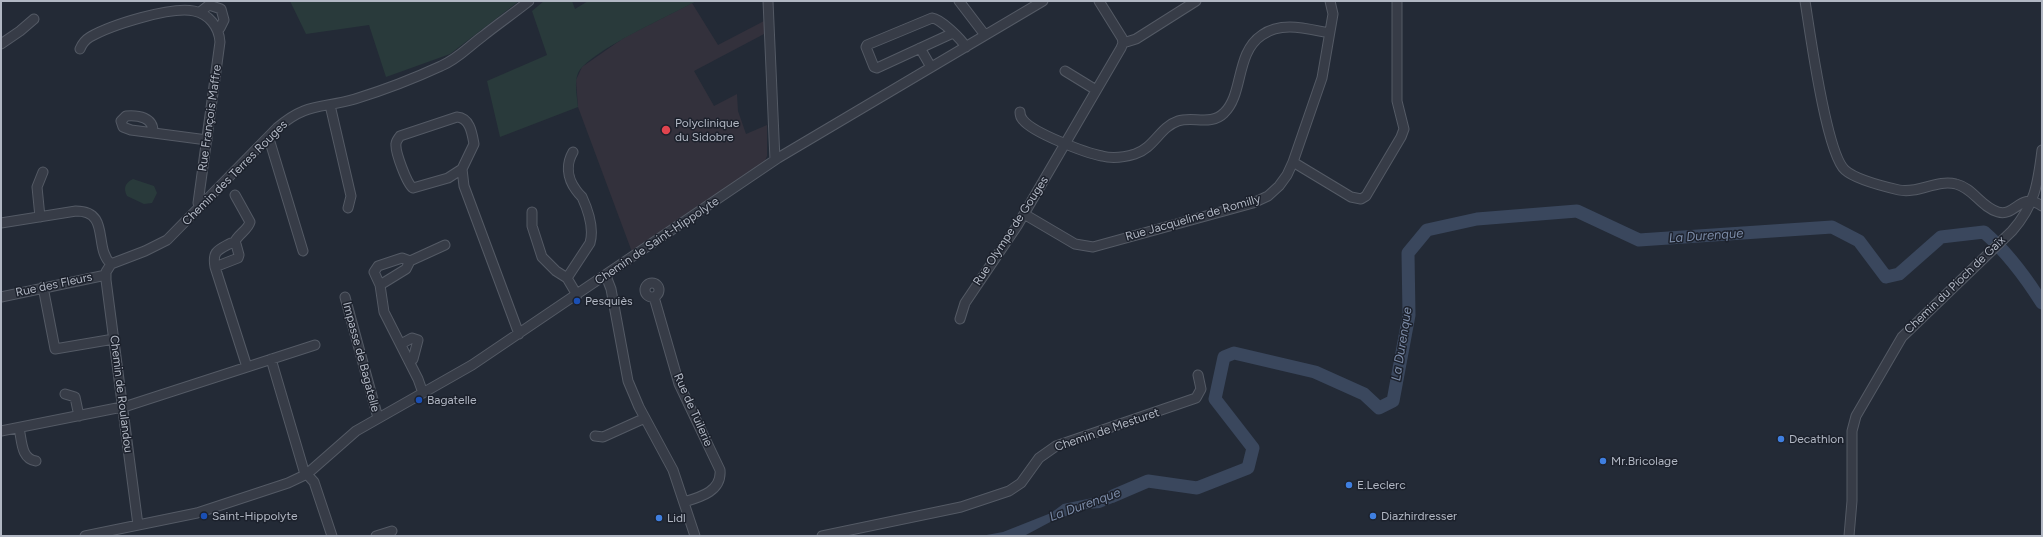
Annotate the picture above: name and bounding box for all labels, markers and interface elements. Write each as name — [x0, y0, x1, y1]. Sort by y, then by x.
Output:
street label: Rue François Maffre — [195, 64, 225, 172]
place label: Polyclinique du Sidobre — [675, 116, 739, 144]
street label: Chemin des Terres Rouges — [179, 117, 291, 229]
marker: Polyclinique du Sidobre — [660, 124, 672, 136]
street label: Rue Olympe de Gouges — [970, 174, 1052, 288]
street label: Rue Jacqueline de Romilly — [1124, 192, 1262, 244]
street label: Chemin de Saint-Hippolyte — [592, 194, 722, 288]
water label: La Durenque — [1668, 226, 1744, 246]
street label: Chemin du Pioch de Gaïx — [1902, 233, 2008, 337]
street label: Rue des Fleurs — [14, 270, 94, 300]
place label: Pesquiès — [585, 294, 633, 308]
marker: Pesquiès — [572, 296, 582, 306]
street label: Impasse de Bagatelle — [339, 300, 383, 414]
water label: La Durenque — [1388, 306, 1416, 382]
street label: Chemin de Roulandou — [107, 334, 135, 454]
street label: Rue de Tuilerie — [670, 371, 716, 449]
place label: Bagatelle — [427, 393, 477, 407]
marker: Bagatelle — [414, 395, 424, 405]
street label: Chemin de Mesturet — [1053, 405, 1161, 455]
place label: Decathlon — [1789, 432, 1844, 446]
marker: Decathlon — [1776, 434, 1786, 444]
place label: Mr.Bricolage — [1611, 454, 1678, 468]
marker: Mr.Bricolage — [1598, 456, 1608, 466]
place label: E.Leclerc — [1357, 478, 1406, 492]
marker: E.Leclerc — [1344, 480, 1354, 490]
water label: La Durenque — [1047, 485, 1123, 525]
place label: Saint-Hippolyte — [212, 509, 297, 523]
place label: Diazhirdresser — [1381, 509, 1457, 523]
marker: Saint-Hippolyte — [199, 511, 209, 521]
place label: Lidl — [667, 511, 686, 525]
marker: Diazhirdresser — [1368, 511, 1378, 521]
marker: Lidl — [654, 513, 664, 523]

